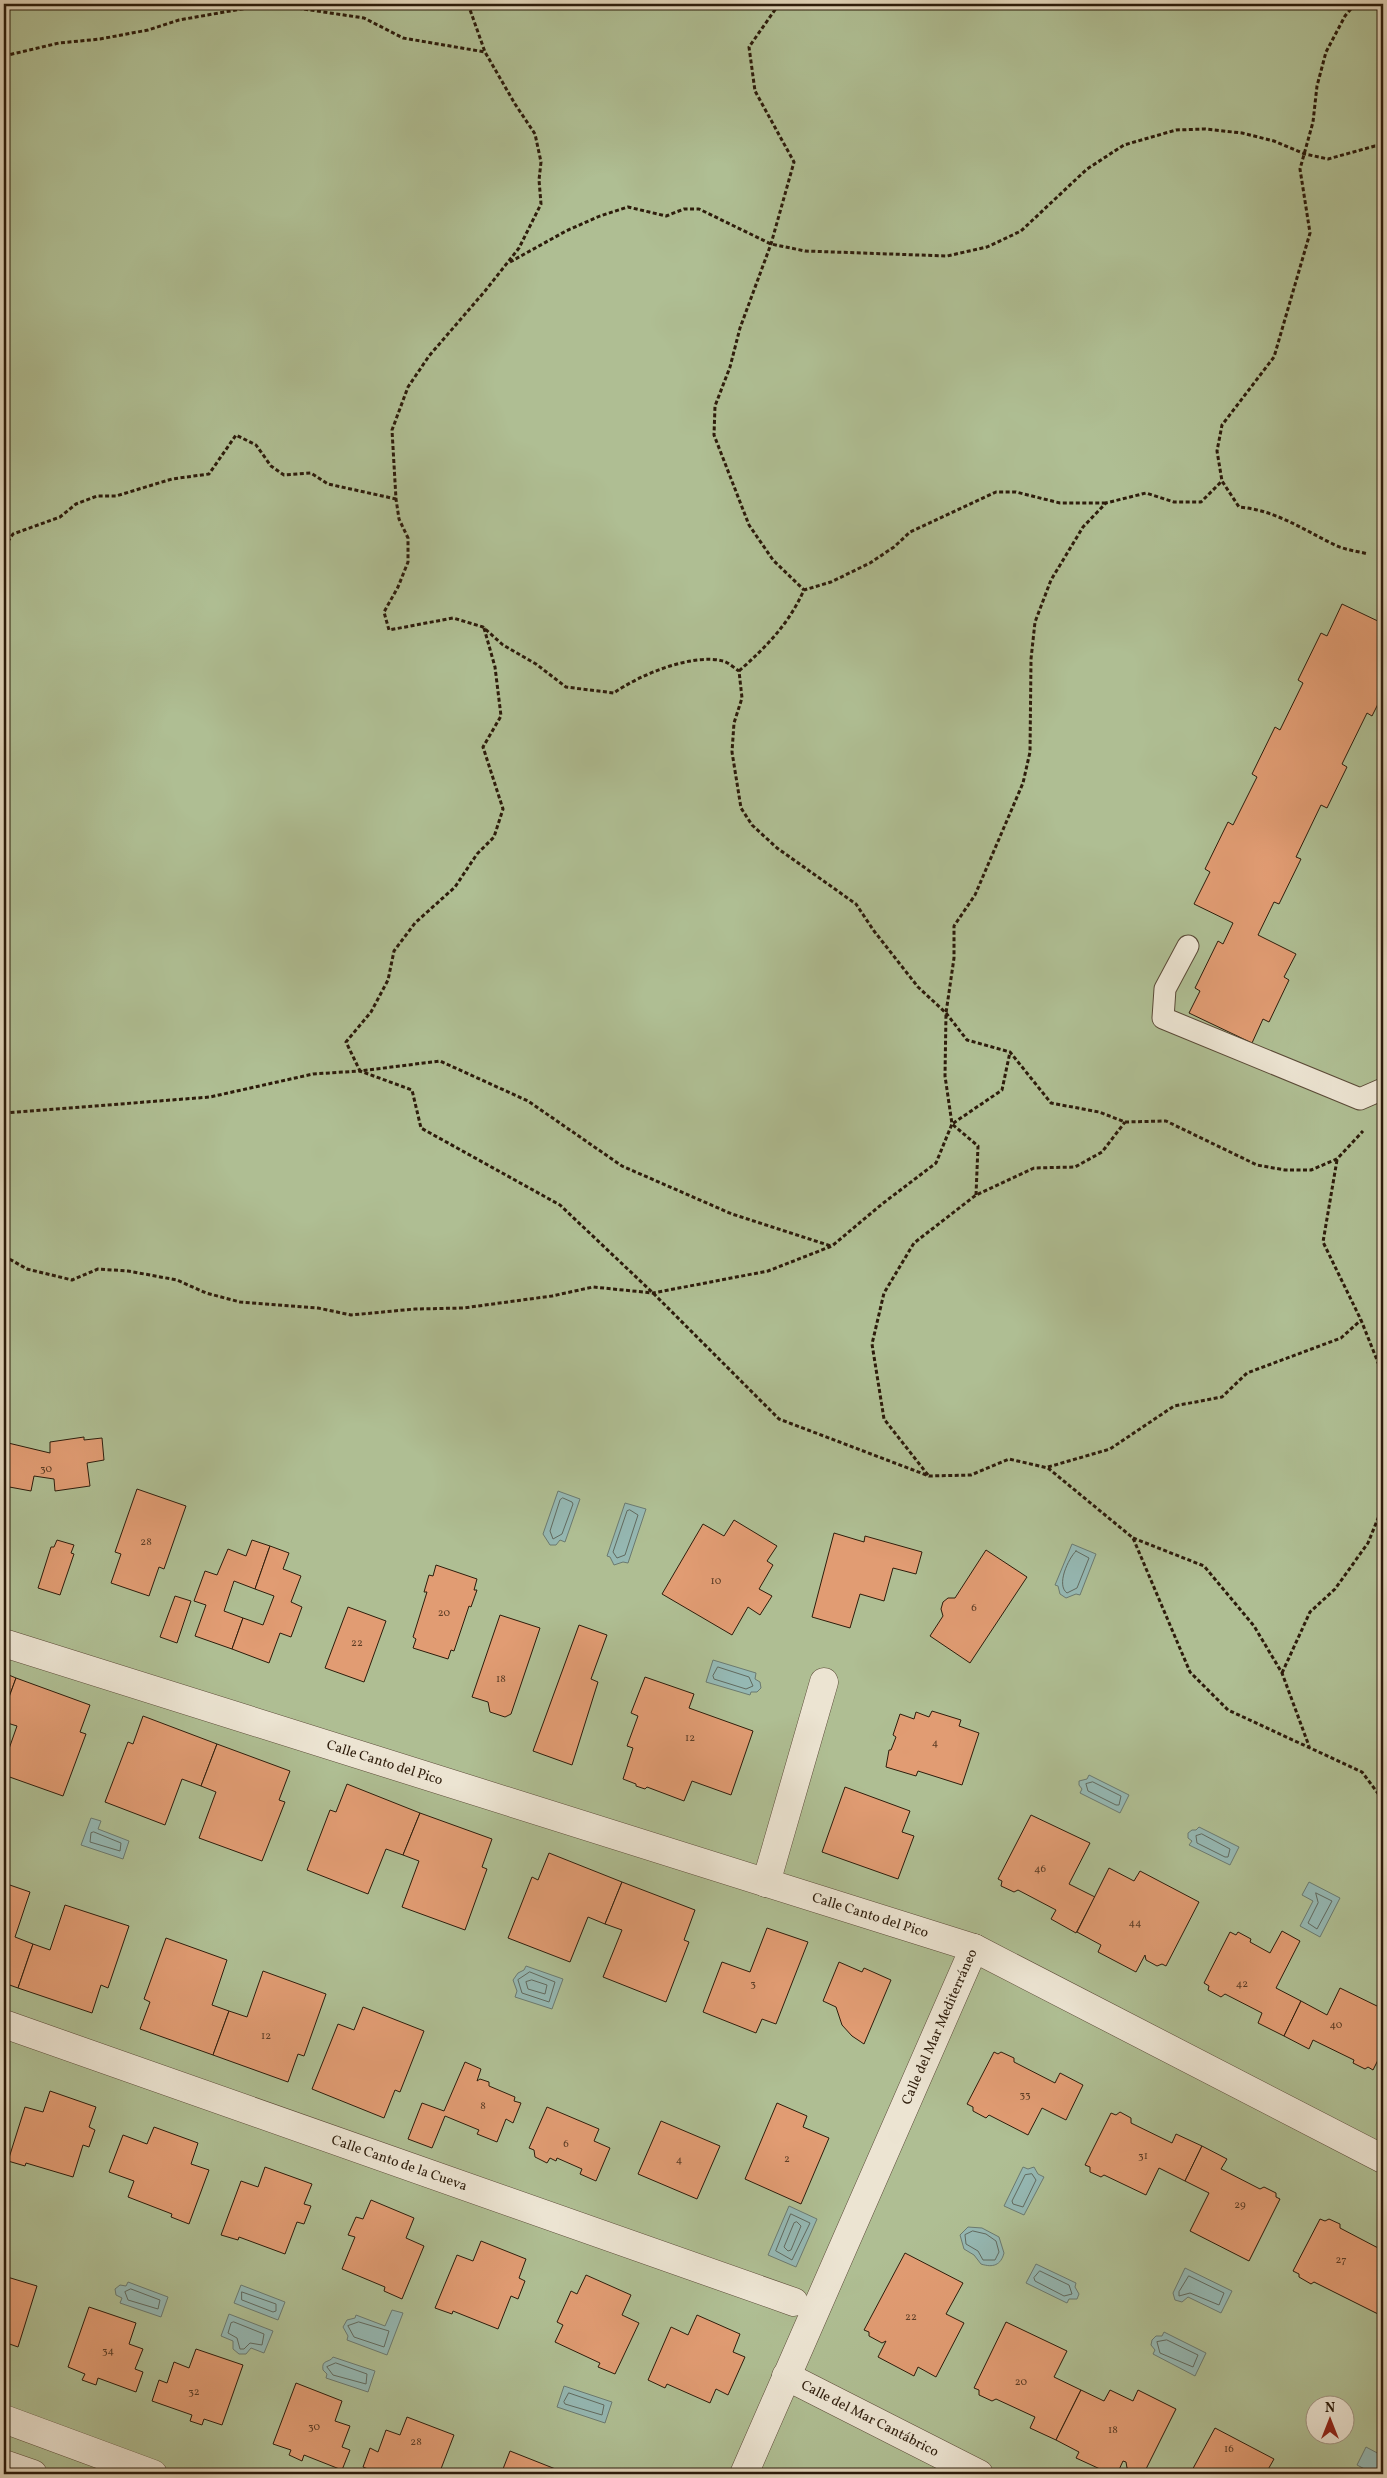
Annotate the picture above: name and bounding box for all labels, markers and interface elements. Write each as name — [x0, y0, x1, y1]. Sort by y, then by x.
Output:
house number: 30 — [40, 1462, 52, 1477]
house number: 28 — [140, 1535, 152, 1550]
house number: 10 — [711, 1574, 722, 1589]
house number: 6 — [971, 1601, 977, 1616]
house number: 20 — [438, 1606, 451, 1621]
house number: 22 — [351, 1636, 363, 1651]
house number: 18 — [496, 1672, 506, 1687]
house number: 12 — [685, 1731, 695, 1746]
street label: Calle Canto del Pico — [324, 1735, 445, 1790]
house number: 4 — [932, 1736, 939, 1751]
house number: 46 — [1034, 1862, 1046, 1877]
street label: Calle Canto del Pico — [810, 1888, 931, 1943]
house number: 44 — [1128, 1916, 1142, 1931]
street label: Calle del Mar Mediterráneo — [897, 1946, 982, 2108]
house number: 3 — [750, 1977, 756, 1992]
house number: 42 — [1236, 1977, 1248, 1992]
house number: 40 — [1330, 2018, 1343, 2033]
house number: 12 — [261, 2029, 271, 2044]
house number: 33 — [1019, 2088, 1031, 2103]
house number: 8 — [480, 2099, 486, 2114]
street label: Calle Canto de la Cueva — [329, 2130, 470, 2196]
house number: 6 — [563, 2137, 569, 2152]
house number: 31 — [1138, 2149, 1148, 2164]
house number: 2 — [784, 2152, 790, 2167]
house number: 4 — [676, 2153, 683, 2168]
house number: 29 — [1234, 2198, 1246, 2213]
house number: 27 — [1336, 2253, 1346, 2268]
house number: 22 — [905, 2310, 917, 2325]
house number: 34 — [102, 2344, 115, 2359]
house number: 20 — [1015, 2375, 1028, 2390]
street label: Calle del Mar Cantábrico — [798, 2376, 942, 2461]
house number: 32 — [188, 2385, 200, 2400]
north arrow — [1304, 2396, 1354, 2446]
text: N — [1325, 2399, 1335, 2418]
house number: 30 — [308, 2420, 320, 2435]
house number: 18 — [1108, 2423, 1118, 2438]
house number: 28 — [410, 2435, 422, 2450]
house number: 16 — [1224, 2442, 1234, 2457]

